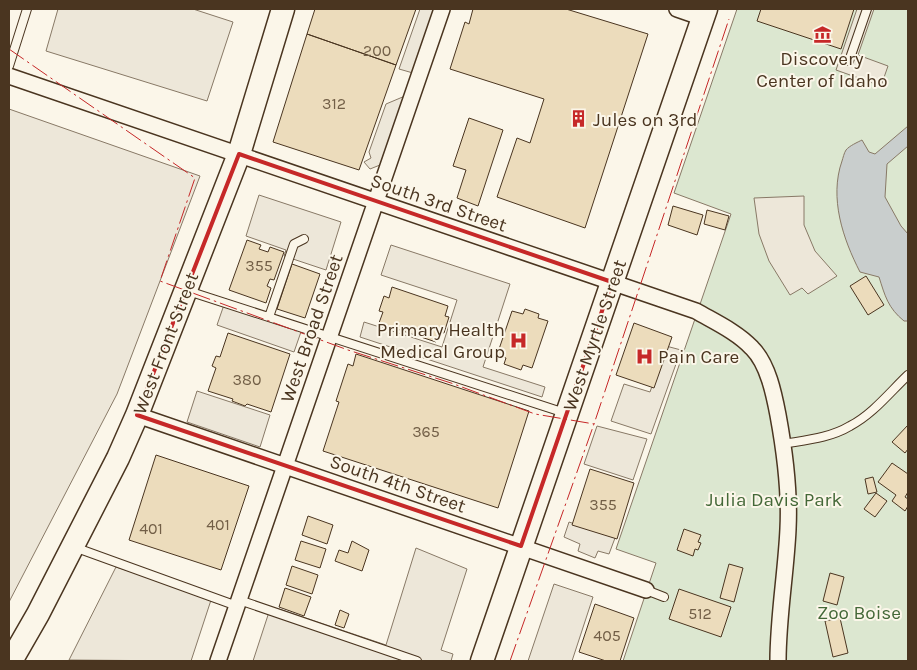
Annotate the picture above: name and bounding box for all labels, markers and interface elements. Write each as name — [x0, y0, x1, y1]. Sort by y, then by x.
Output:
museum icon: Discovery Center of Idaho — [812, 25, 832, 45]
house number: 200 — [363, 41, 391, 60]
place label: Discovery Center of Idaho — [756, 48, 888, 92]
house number: 312 — [322, 94, 346, 113]
building icon: Jules on 3rd — [569, 109, 589, 129]
place label: Jules on 3rd — [593, 109, 697, 131]
street label: South 3rd Street — [368, 169, 510, 237]
street label: West Broad Street — [276, 251, 348, 405]
house number: 355 — [245, 256, 273, 275]
street label: West Myrtle Street — [559, 257, 631, 414]
street label: West Front Street — [129, 269, 203, 417]
place label: Primary Health Medical Group — [377, 319, 505, 363]
hospital icon: Primary Health Medical Group — [509, 330, 529, 350]
hospital icon: Pain Care — [634, 346, 654, 366]
place label: Pain Care — [658, 346, 739, 368]
house number: 380 — [233, 370, 261, 389]
house number: 365 — [412, 422, 440, 441]
street label: South 4th Street — [327, 450, 469, 518]
park label: Julia Davis Park — [706, 489, 842, 511]
house number: 355 — [589, 495, 617, 514]
house number: 401 — [206, 515, 230, 534]
house number: 401 — [139, 519, 163, 538]
park label: Zoo Boise — [817, 602, 901, 624]
house number: 512 — [688, 604, 712, 623]
house number: 405 — [593, 626, 621, 645]

